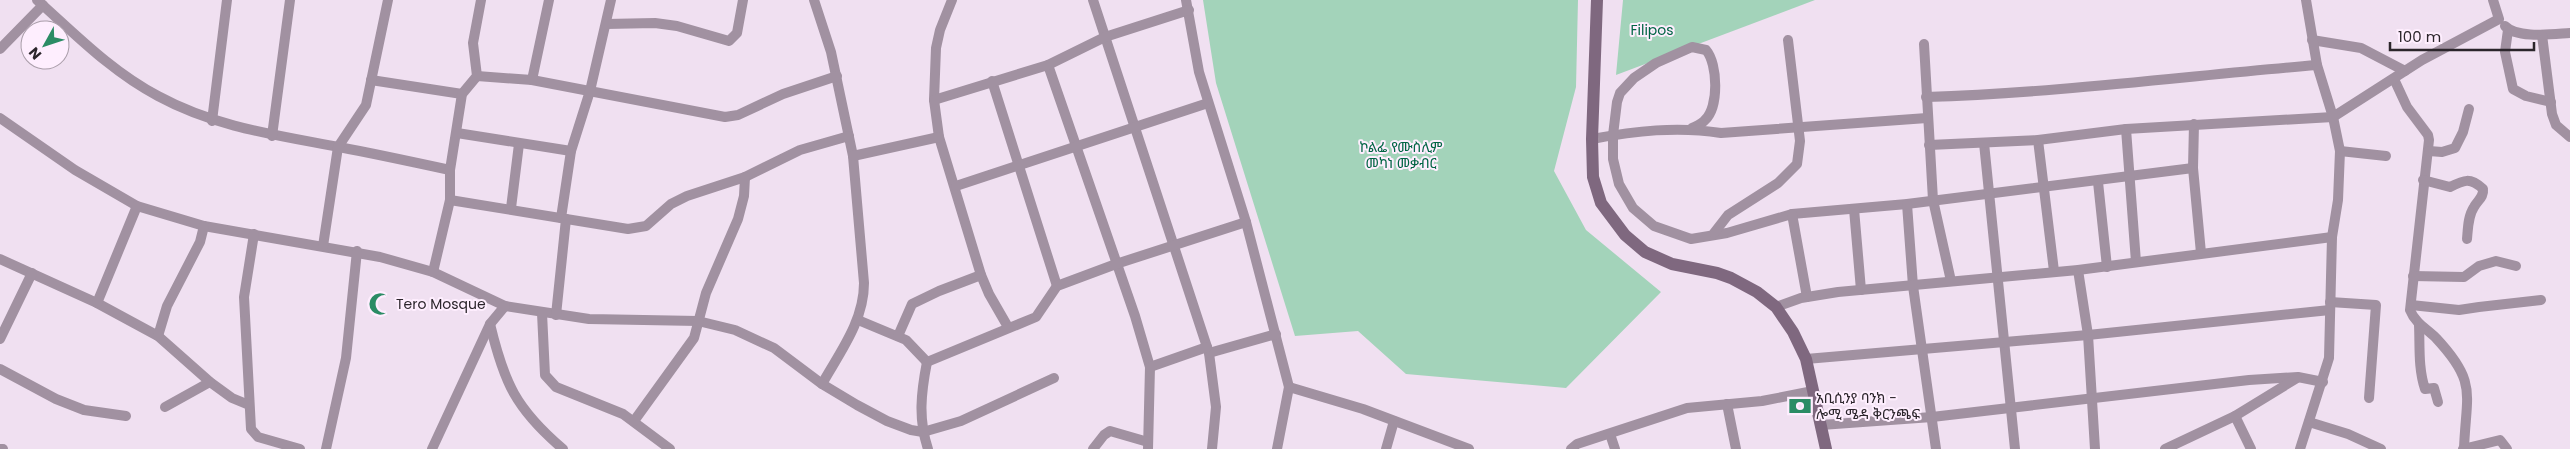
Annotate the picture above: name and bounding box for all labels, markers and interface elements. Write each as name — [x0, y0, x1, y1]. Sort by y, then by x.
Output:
north arrow — [20, 20, 70, 70]
park label: Filipos — [1630, 20, 1674, 40]
scale bar — [2390, 20, 2534, 52]
text: 100 m — [2398, 26, 2441, 47]
text: N — [24, 43, 46, 64]
park label: ኮልፌ የሙስሊም መካነ መቃብር — [1359, 137, 1443, 173]
mosque icon: Tero Mosque — [367, 291, 393, 317]
place label: Tero Mosque — [396, 294, 486, 314]
place label: አቢሲንያ ባንክ - ሎሚ ሜዳ ቅርንጫፍ — [1816, 388, 1920, 424]
bank icon: አቢሲንያ ባንክ - ሎሚ ሜዳ ቅርንጫፍ — [1787, 393, 1813, 419]

